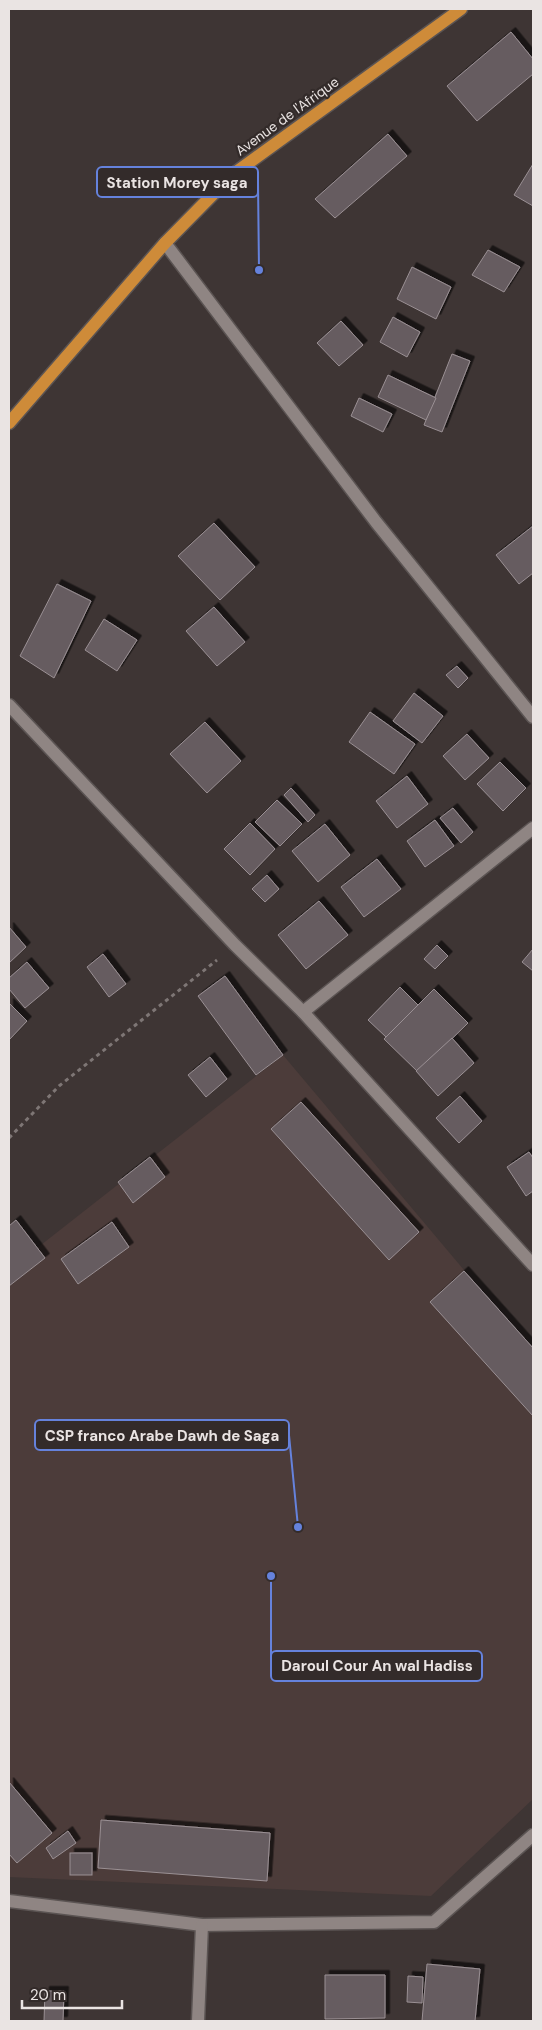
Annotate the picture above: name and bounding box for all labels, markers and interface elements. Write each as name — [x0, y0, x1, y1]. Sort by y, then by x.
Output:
street label: Avenue de l'Afrique — [232, 72, 342, 160]
callout: Station Morey saga — [97, 167, 258, 197]
text: Station Morey saga — [107, 173, 248, 193]
callout: CSP franco Arabe Dawh de Saga — [35, 1420, 289, 1450]
text: CSP franco Arabe Dawh de Saga — [45, 1426, 279, 1446]
callout: Daroul Cour An wal Hadiss — [271, 1651, 482, 1681]
text: Daroul Cour An wal Hadiss — [281, 1656, 473, 1676]
scale bar — [22, 1978, 122, 2010]
text: 20 m — [30, 1985, 66, 2005]

